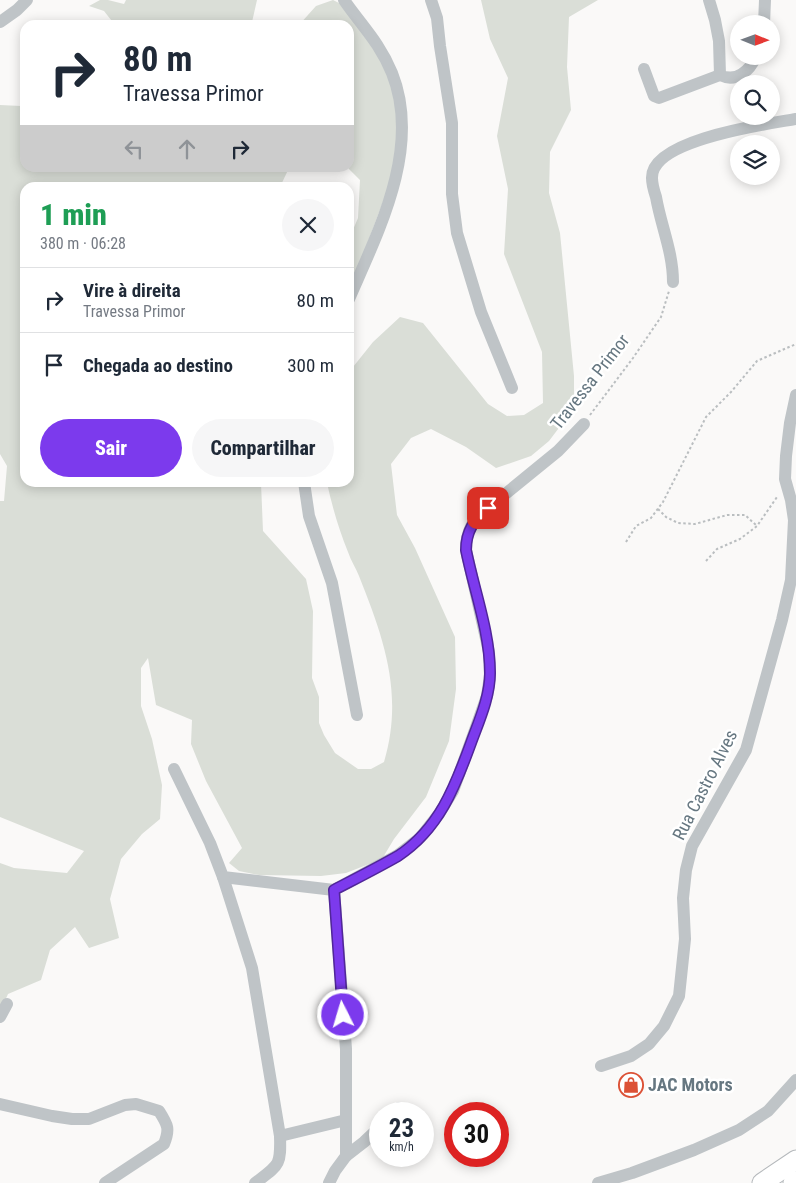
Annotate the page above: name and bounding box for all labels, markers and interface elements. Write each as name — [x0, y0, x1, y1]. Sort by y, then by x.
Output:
north arrow — [730, 15, 780, 65]
map controls — [730, 15, 780, 185]
text: 80 m — [123, 39, 192, 80]
icon: right — [40, 40, 105, 105]
button: search — [730, 75, 780, 125]
text: Travessa Primor — [123, 81, 264, 106]
icon: left — [120, 135, 148, 163]
icon: ahead — [173, 135, 201, 163]
icon: right — [226, 135, 254, 163]
button: layers — [730, 135, 780, 185]
text: 1 min — [40, 197, 107, 232]
button: close — [282, 199, 334, 251]
text: 380 m · 06:28 — [40, 234, 126, 253]
text: Vire à direita — [83, 279, 181, 302]
icon: right — [40, 286, 68, 314]
text: 80 m — [297, 289, 334, 312]
text: Travessa Primor — [83, 302, 185, 321]
street label: Travessa Primor — [546, 329, 634, 434]
icon: arrive — [40, 351, 68, 379]
text: Chegada ao destino — [83, 354, 233, 377]
text: 300 m — [287, 354, 334, 377]
button: Sair — [40, 419, 182, 477]
button: Compartilhar — [192, 419, 334, 477]
pin — [467, 487, 509, 529]
icon: arrive — [474, 494, 502, 522]
street label: Rua Castro Alves — [668, 726, 741, 843]
position arrow — [316, 988, 368, 1040]
shop icon: JAC Motors — [618, 1072, 644, 1098]
place label: JAC Motors — [648, 1074, 733, 1095]
speed limit sign: 30 — [444, 1102, 509, 1167]
text: 23 — [389, 1114, 414, 1143]
text: km/h — [389, 1140, 414, 1154]

